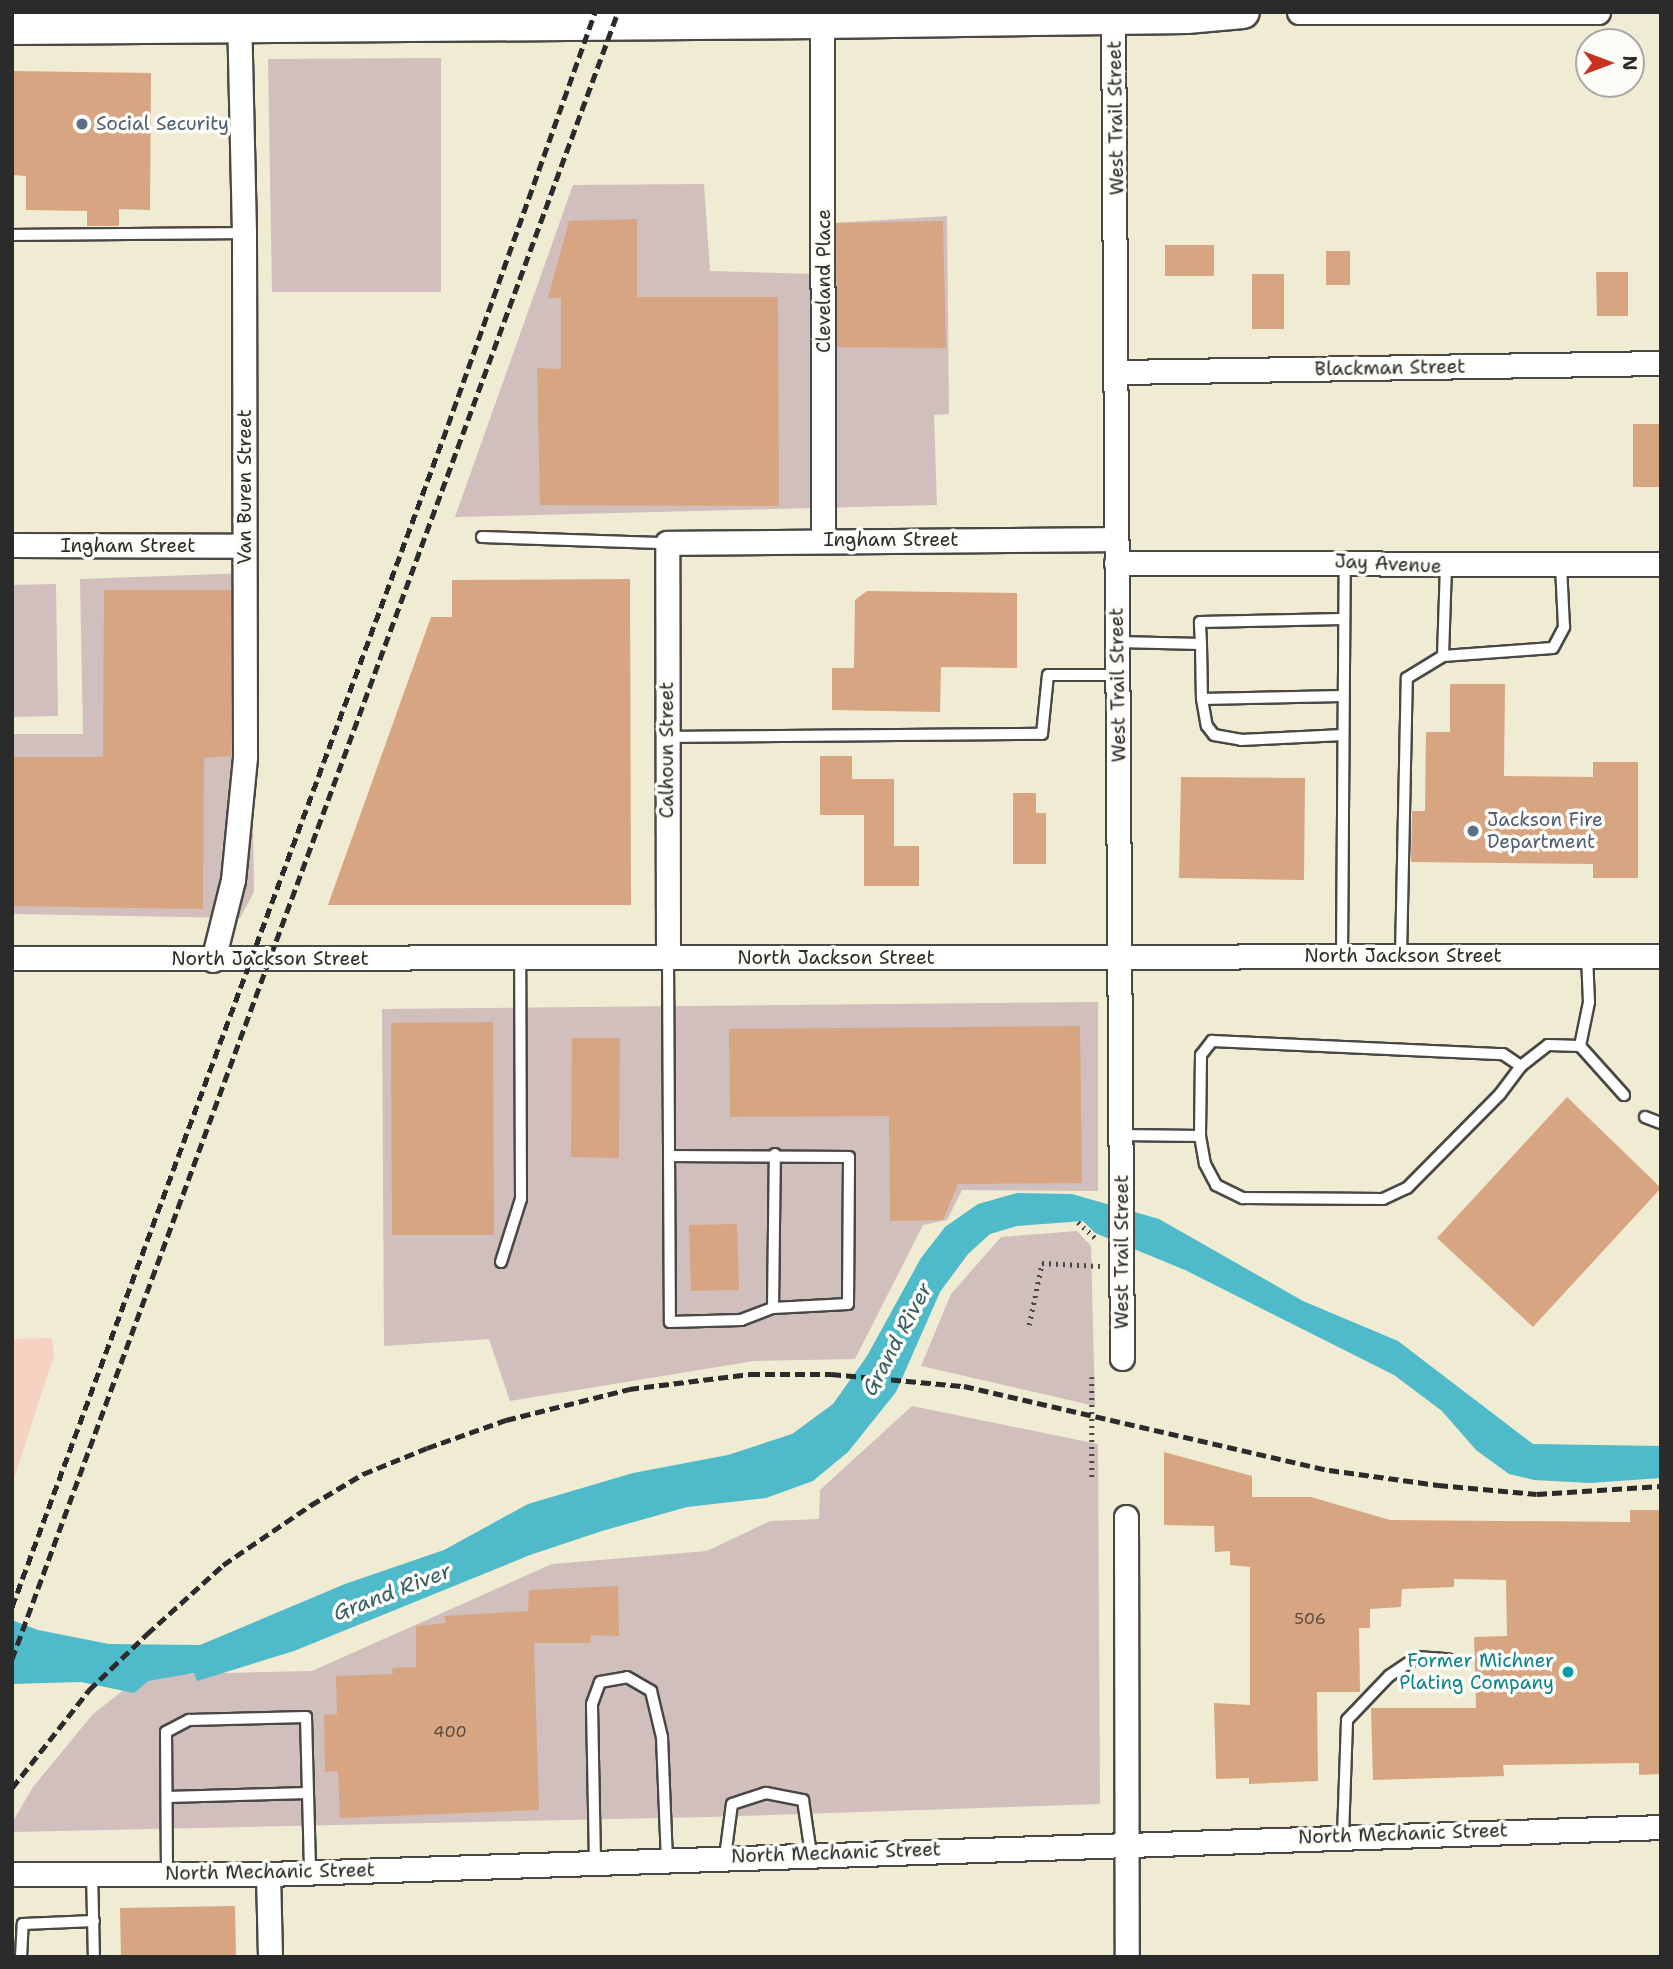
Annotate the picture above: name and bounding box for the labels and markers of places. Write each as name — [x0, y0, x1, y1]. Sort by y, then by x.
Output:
place label: Social Security — [96, 113, 229, 135]
marker: Social Security — [74, 116, 90, 132]
place label: Jackson Fire Department — [1487, 809, 1603, 853]
marker: Jackson Fire Department — [1465, 823, 1481, 839]
place label: Former Michner Plating Company — [1399, 1650, 1554, 1694]
marker: Former Michner Plating Company — [1560, 1664, 1576, 1680]

